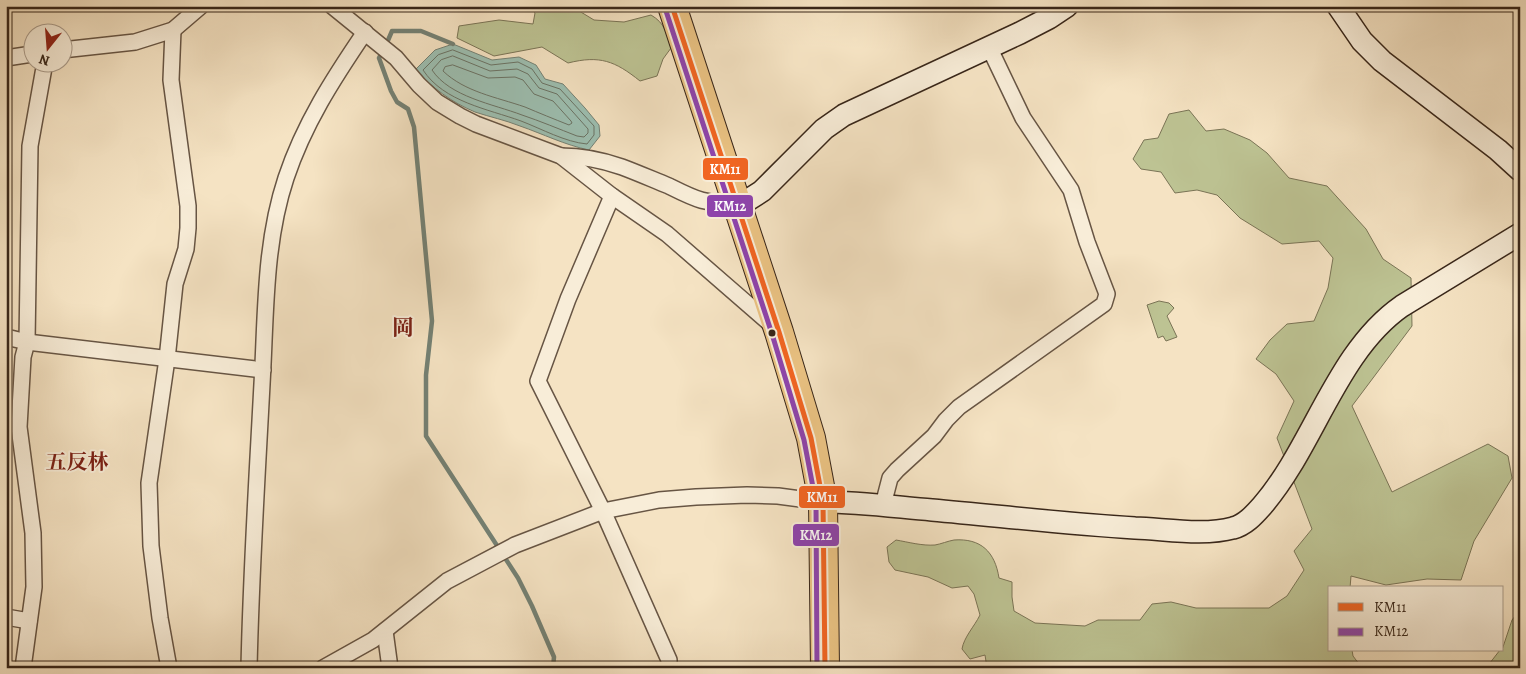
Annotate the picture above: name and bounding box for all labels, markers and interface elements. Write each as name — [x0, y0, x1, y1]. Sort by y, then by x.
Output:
north arrow — [22, 22, 72, 72]
text: N — [37, 49, 52, 71]
line badge: KM11 — [702, 157, 749, 181]
text: KM11 — [710, 160, 741, 179]
line badge: KM12 — [706, 194, 754, 218]
text: KM12 — [714, 197, 747, 216]
district label: 岡 — [392, 313, 414, 343]
unlabelled marker — [767, 328, 777, 338]
district label: 五反林 — [46, 448, 109, 476]
line badge: KM11 — [798, 485, 846, 509]
text: KM11 — [807, 488, 838, 507]
line badge: KM12 — [792, 523, 840, 547]
text: KM12 — [800, 526, 833, 545]
legend — [1328, 586, 1504, 652]
text: KM11 — [1374, 597, 1406, 617]
text: KM12 — [1374, 621, 1408, 641]

